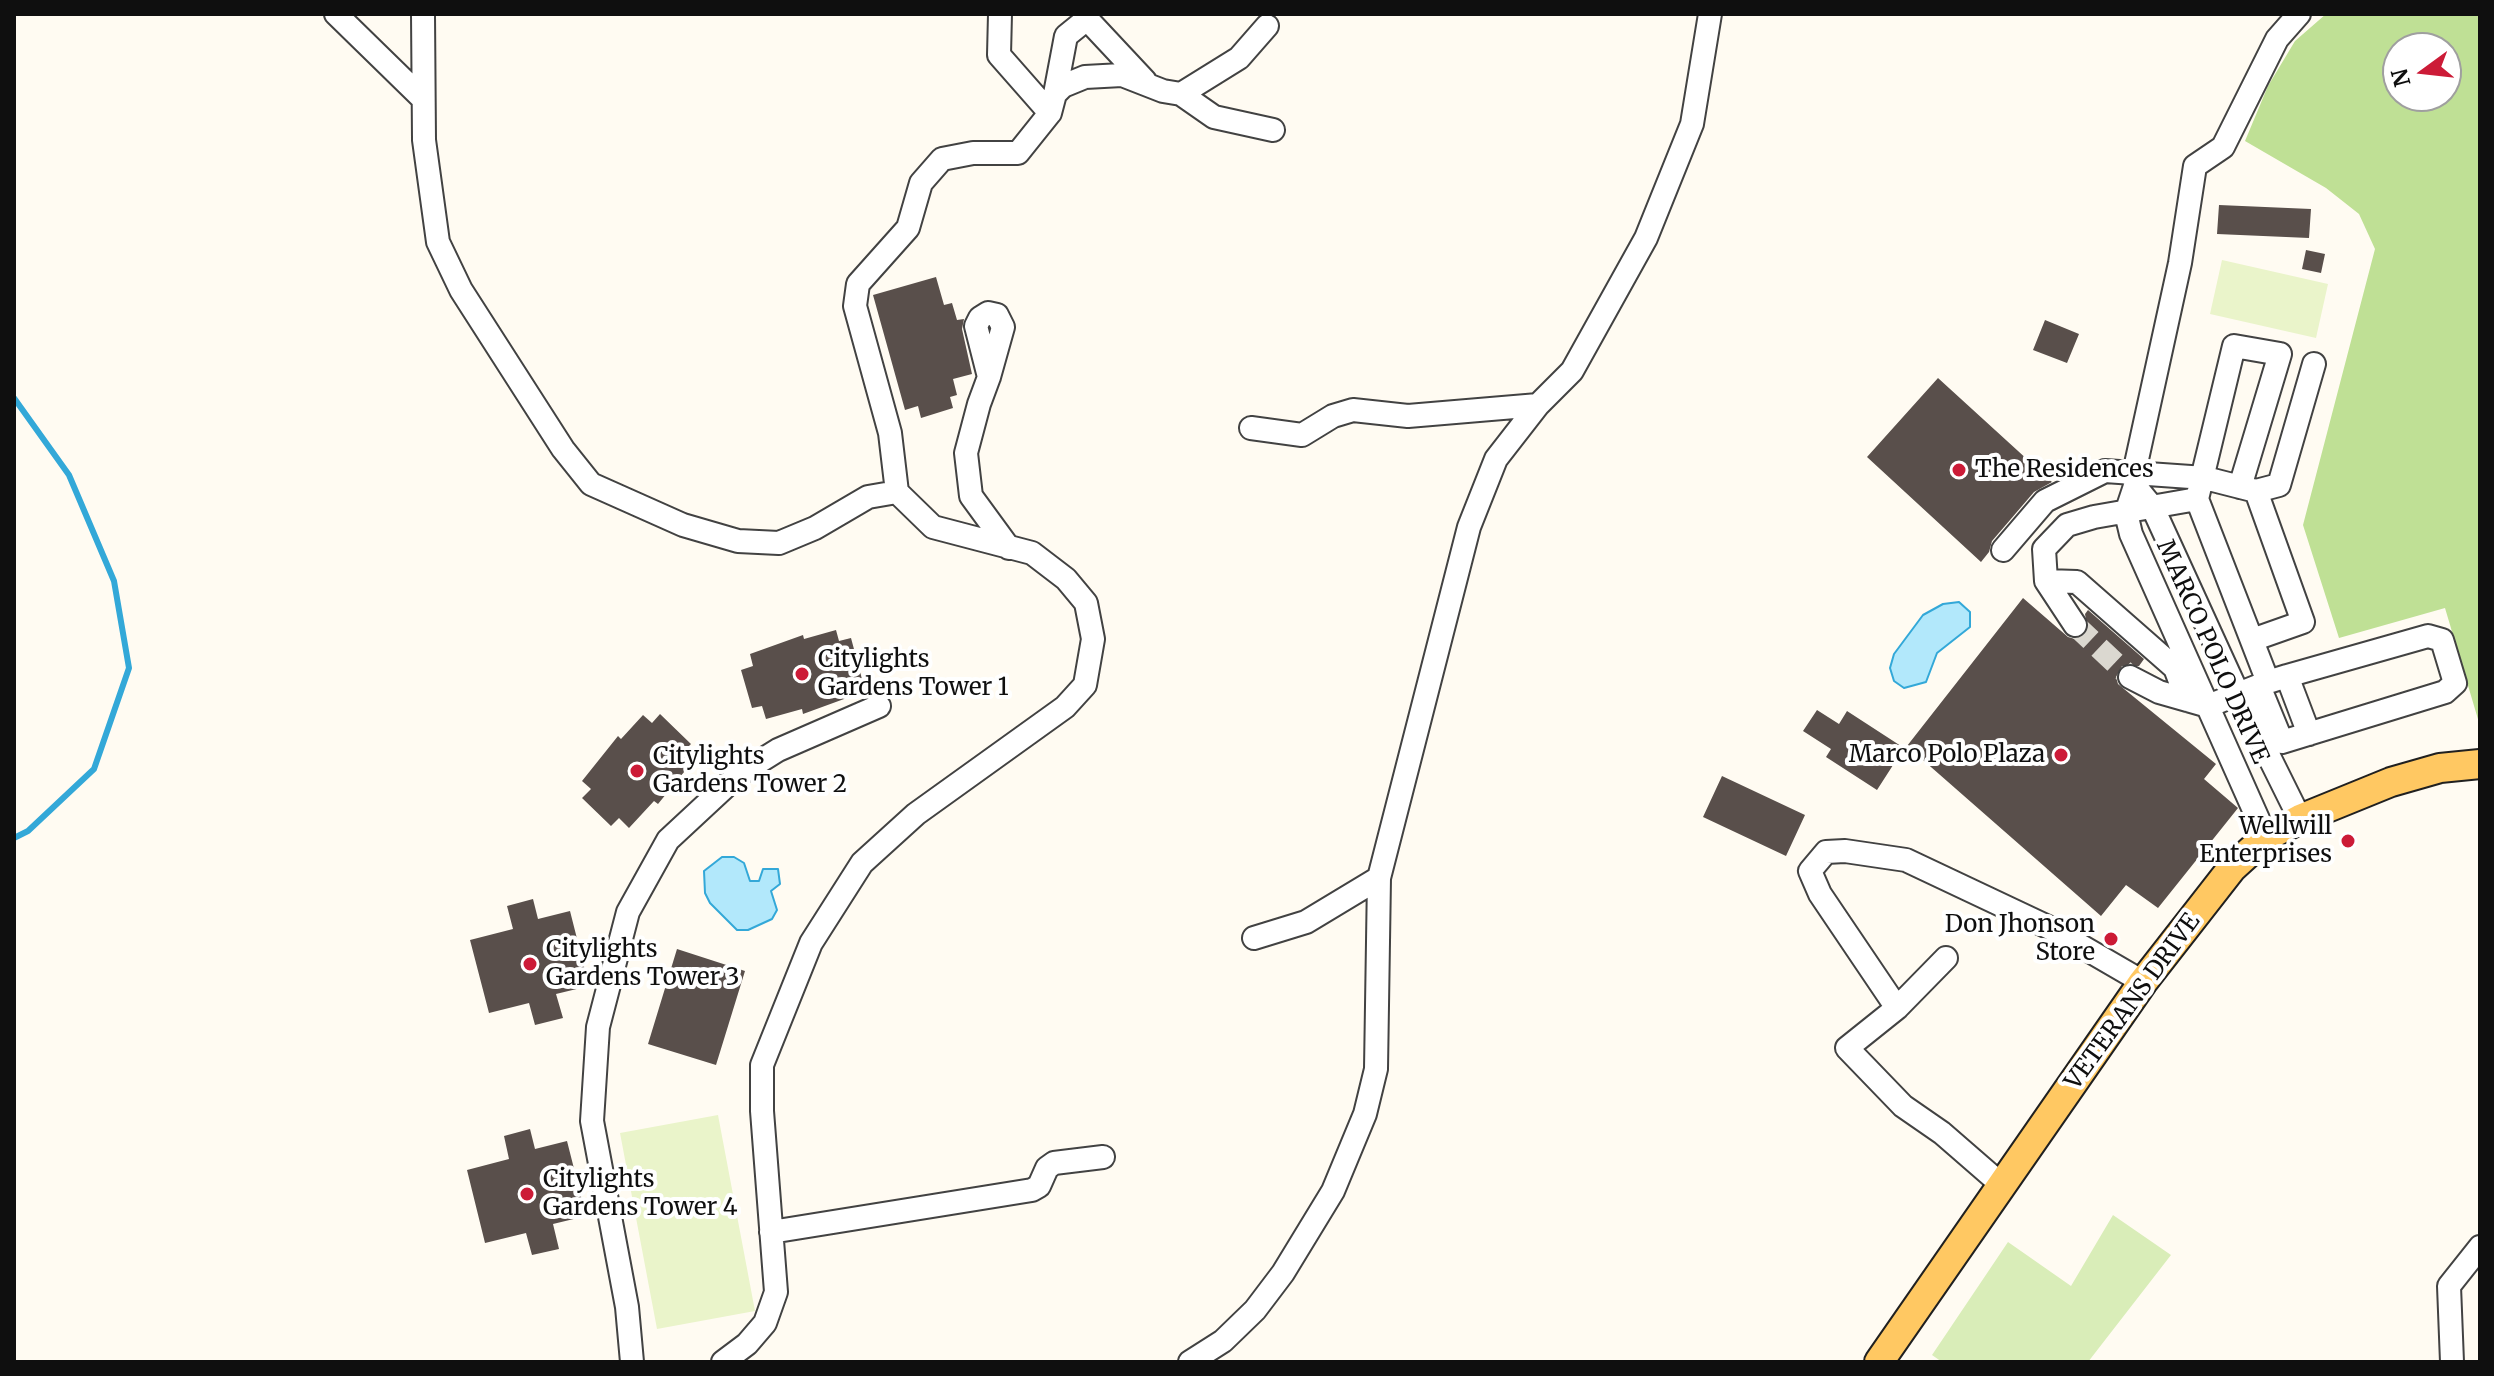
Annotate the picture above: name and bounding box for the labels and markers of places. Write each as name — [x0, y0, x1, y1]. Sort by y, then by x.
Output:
place label: The Residences — [1975, 456, 2154, 484]
marker: The Residences — [1950, 461, 1968, 479]
place label: Citylights Gardens Tower 1 — [818, 646, 1009, 702]
marker: Citylights Gardens Tower 1 — [793, 665, 811, 683]
place label: Marco Polo Plaza — [1849, 741, 2045, 769]
place label: Citylights Gardens Tower 2 — [653, 743, 847, 799]
marker: Marco Polo Plaza — [2052, 746, 2070, 764]
marker: Citylights Gardens Tower 2 — [628, 762, 646, 780]
place label: Wellwill Enterprises — [2199, 813, 2332, 869]
marker: Wellwill Enterprises — [2339, 832, 2357, 850]
place label: Don Jhonson Store — [1945, 911, 2095, 967]
marker: Don Jhonson Store — [2102, 930, 2120, 948]
place label: Citylights Gardens Tower 3 — [546, 936, 740, 992]
marker: Citylights Gardens Tower 3 — [521, 955, 539, 973]
place label: Citylights Gardens Tower 4 — [543, 1166, 738, 1222]
marker: Citylights Gardens Tower 4 — [518, 1185, 536, 1203]

